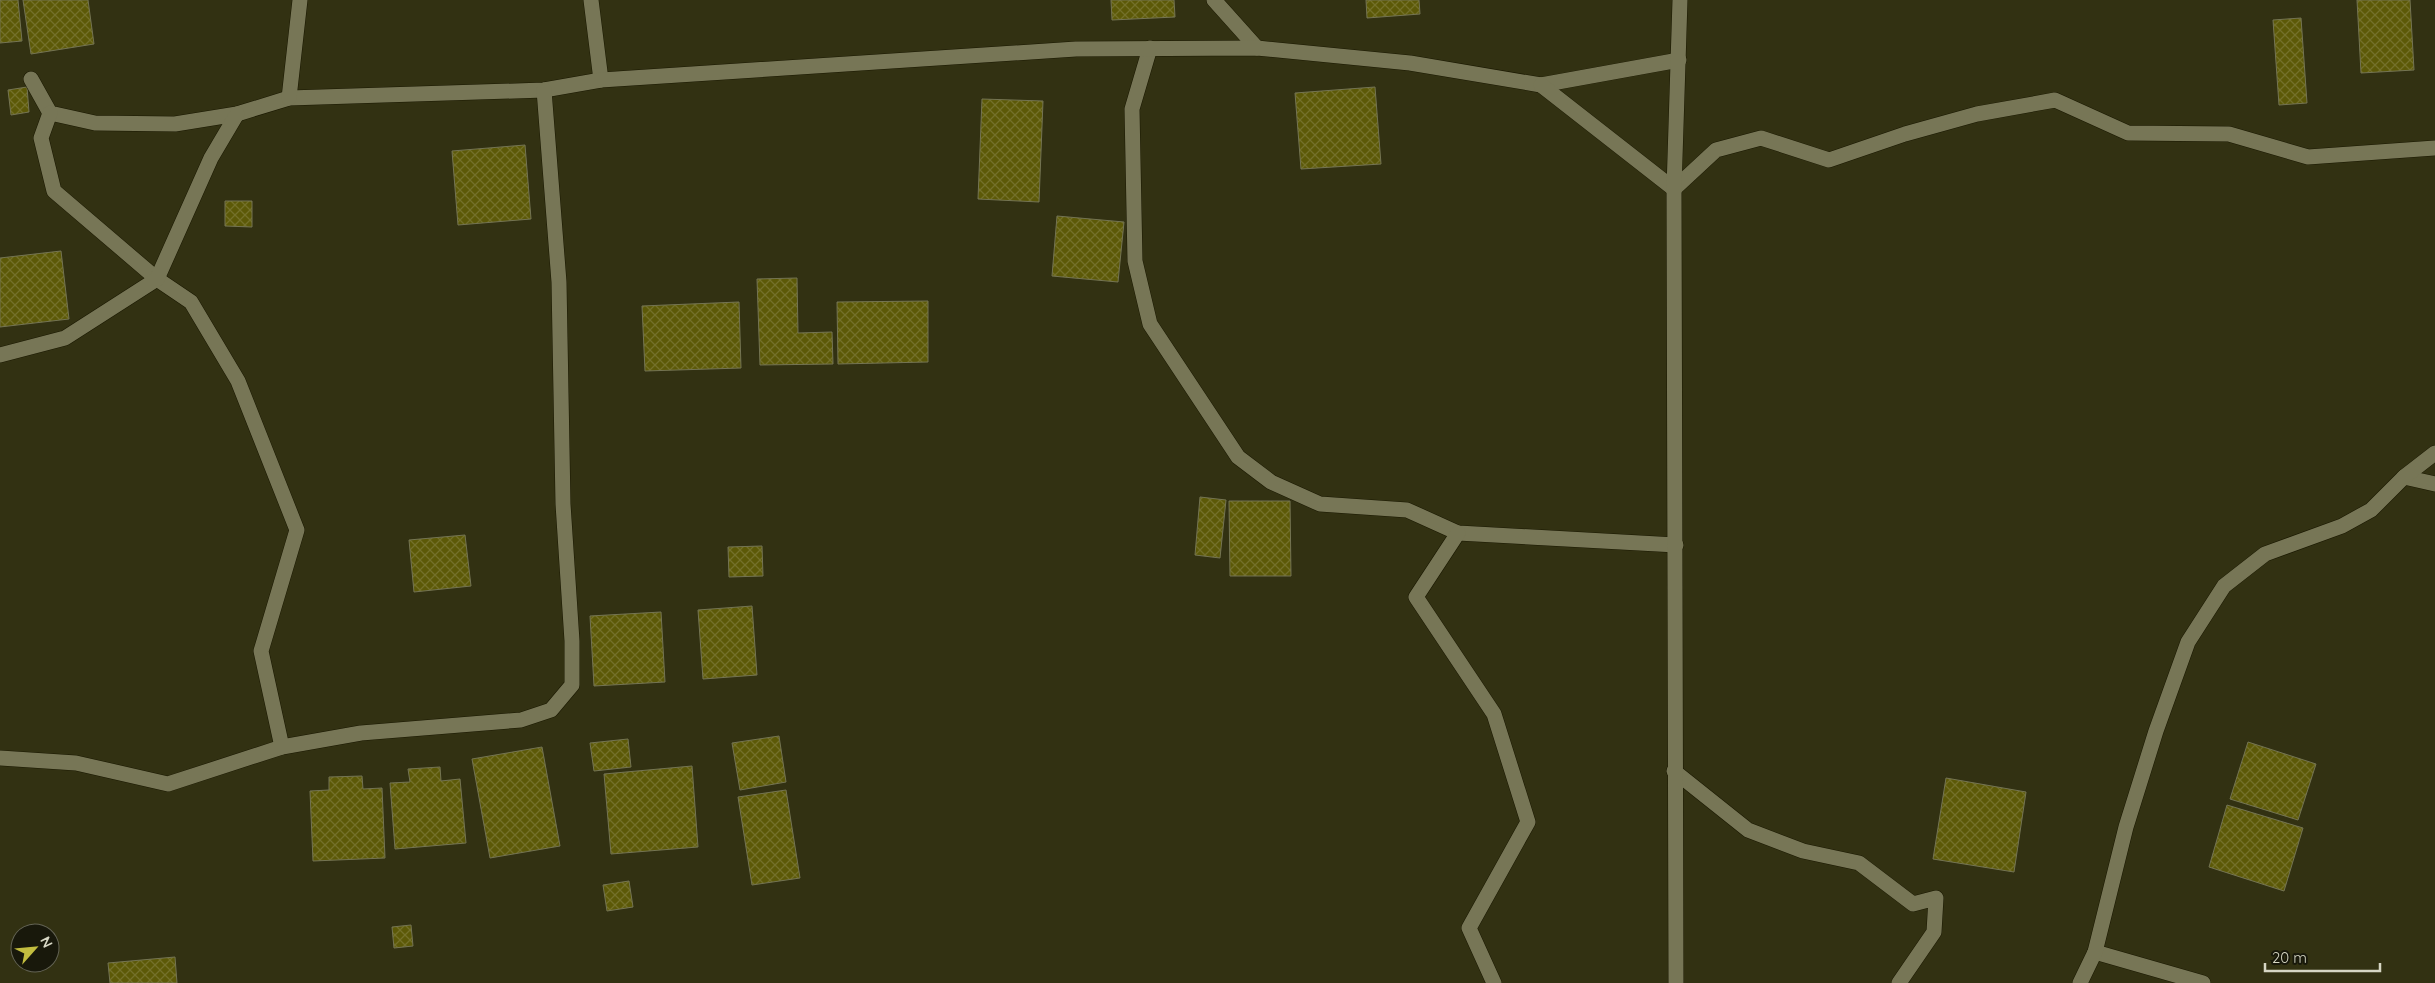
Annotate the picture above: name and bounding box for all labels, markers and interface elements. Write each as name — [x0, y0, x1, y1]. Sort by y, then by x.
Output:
north arrow — [10, 923, 60, 973]
text: N — [36, 933, 57, 951]
scale bar — [2265, 940, 2380, 972]
text: 20 m — [2272, 948, 2307, 967]

